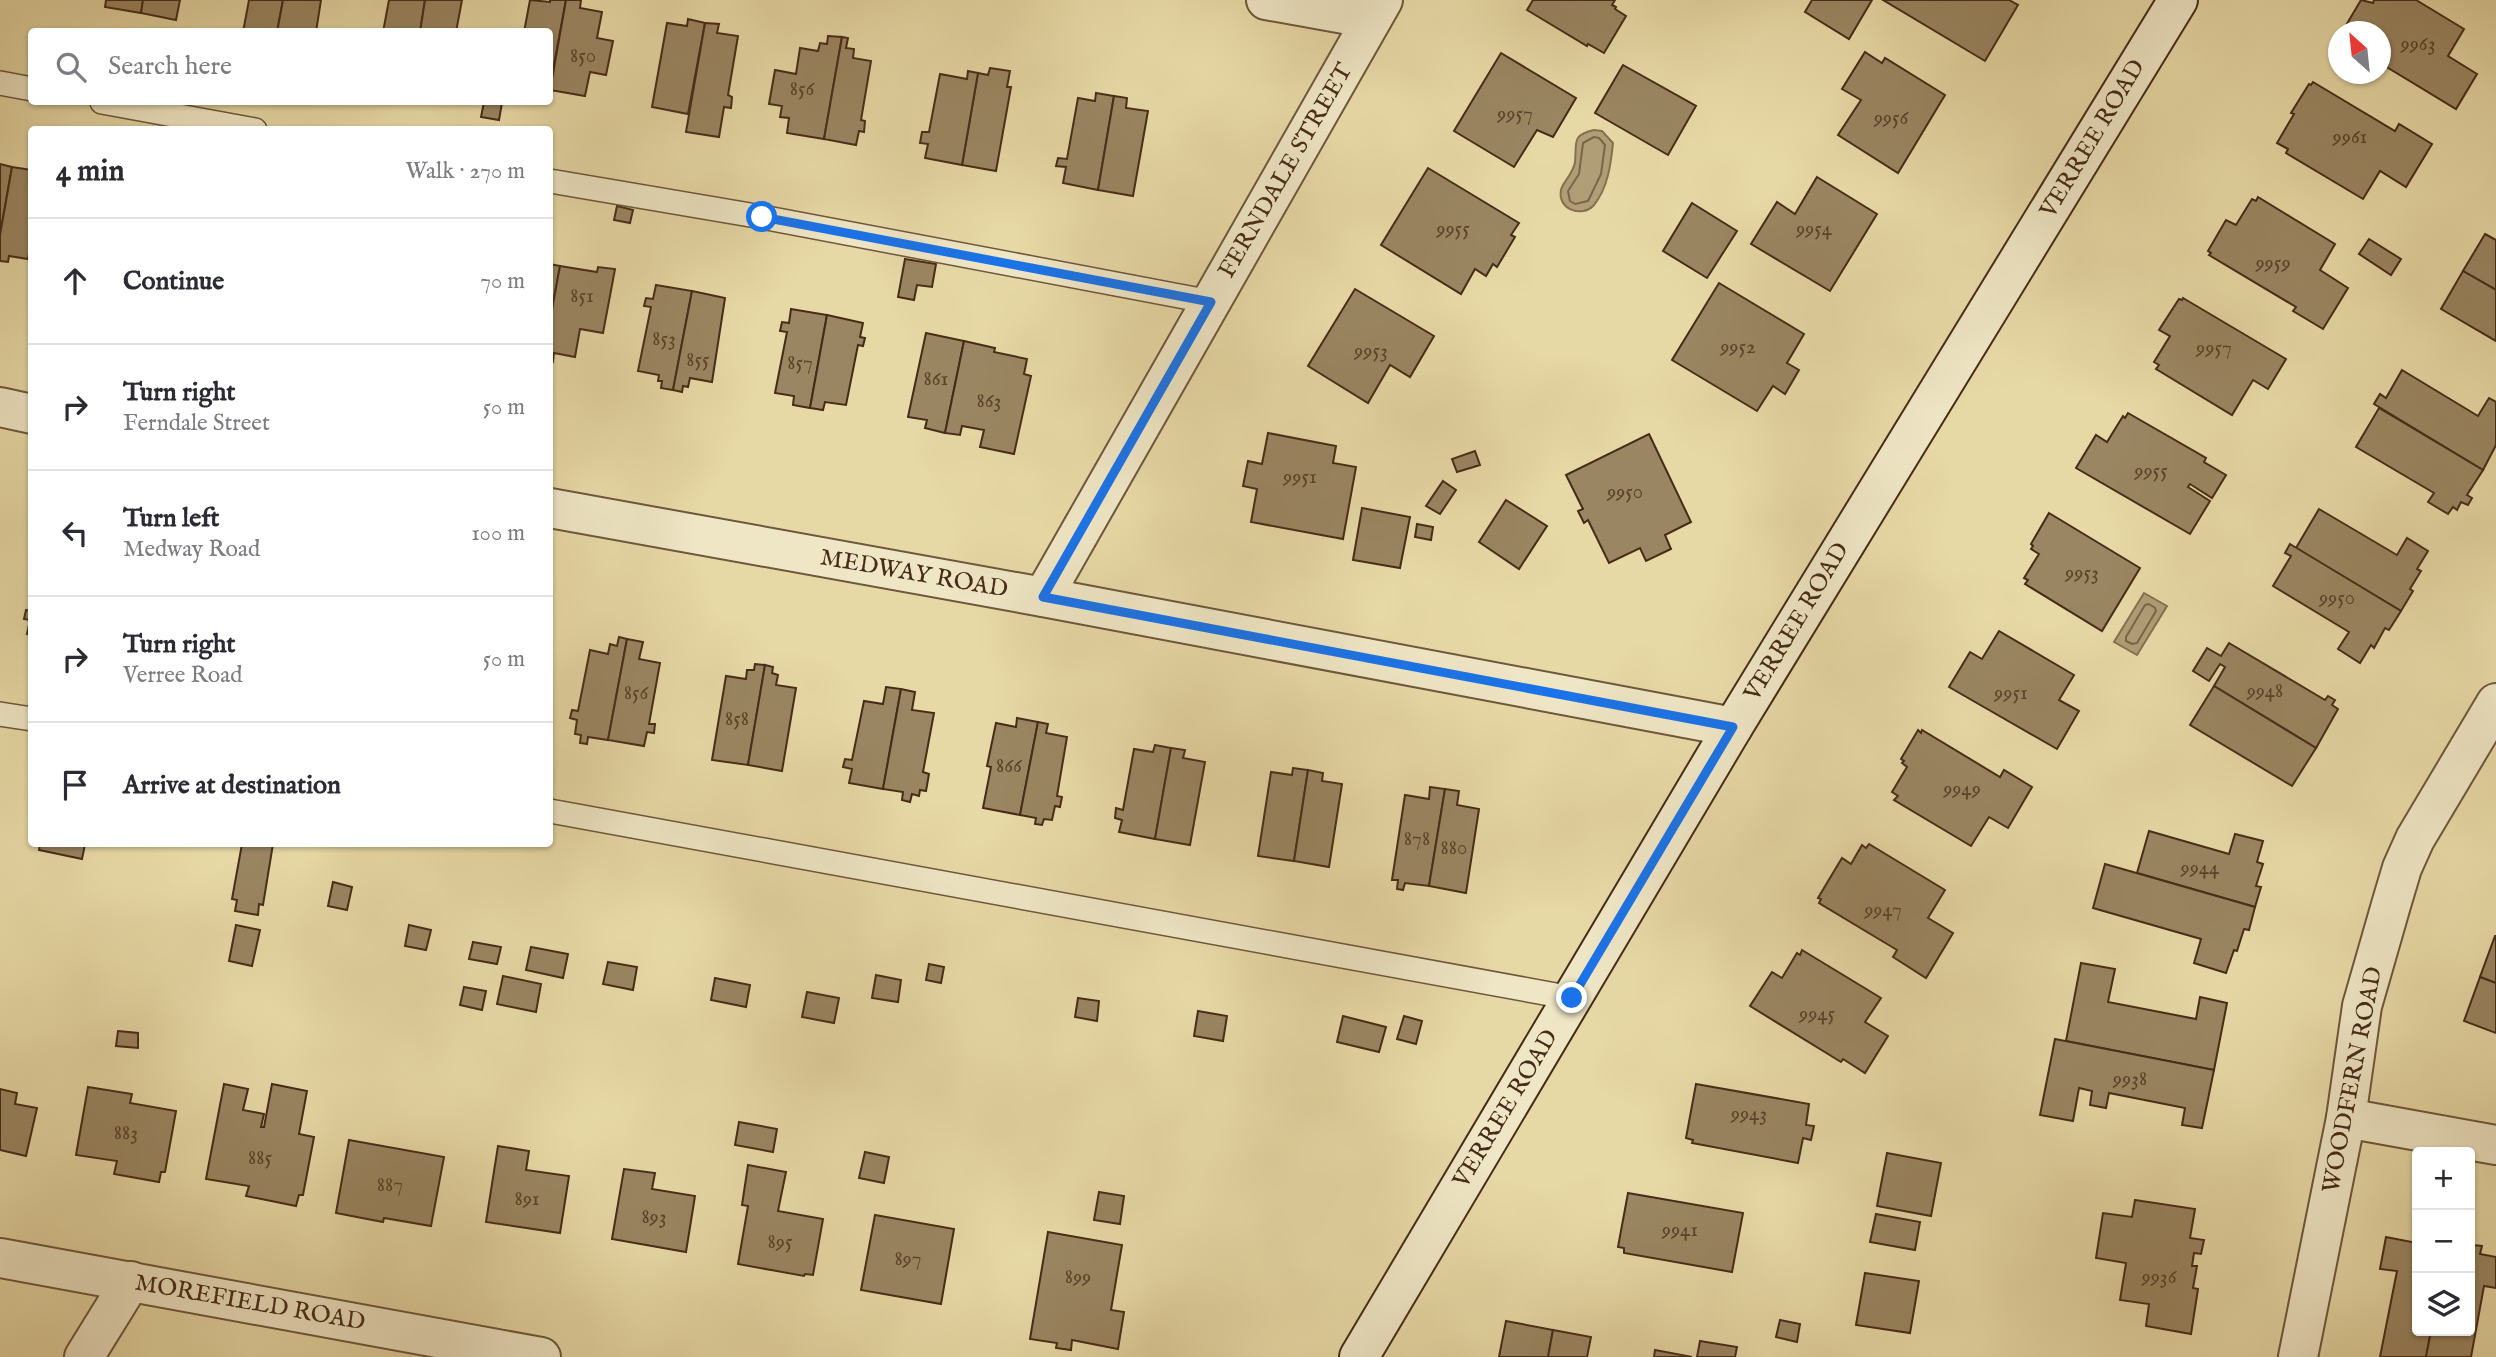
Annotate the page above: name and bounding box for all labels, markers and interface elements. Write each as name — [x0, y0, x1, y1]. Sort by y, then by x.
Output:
north arrow — [2328, 21, 2391, 84]
search box — [28, 28, 553, 105]
house number: 9963 — [2399, 31, 2436, 58]
house number: 850 — [570, 43, 596, 70]
icon: search — [52, 48, 90, 86]
text: Search here — [108, 50, 232, 83]
street label: VERREE ROAD — [2033, 54, 2153, 225]
street label: FERNDALE STREET — [1212, 57, 1361, 284]
house number: 856 — [790, 76, 815, 103]
house number: 9957 — [1496, 101, 1533, 128]
house number: 9956 — [1873, 105, 1910, 132]
house number: 9961 — [2332, 124, 2367, 151]
text: 4 min — [56, 153, 124, 191]
text: Walk · 270 m — [405, 157, 525, 186]
route start — [746, 201, 777, 232]
house number: 9955 — [1435, 216, 1470, 243]
house number: 9954 — [1795, 216, 1833, 243]
house number: 9959 — [2254, 250, 2291, 277]
icon: ahead — [56, 262, 94, 300]
text: Continue — [123, 265, 224, 298]
text: 70 m — [480, 267, 525, 296]
house number: 851 — [570, 283, 594, 310]
house number: 853 — [652, 326, 676, 353]
house number: 9952 — [1719, 334, 1756, 361]
house number: 9957 — [2195, 335, 2232, 362]
house number: 9953 — [1353, 338, 1388, 365]
house number: 855 — [686, 347, 710, 374]
house number: 857 — [787, 350, 813, 377]
house number: 861 — [924, 366, 948, 393]
text: Turn right — [123, 376, 236, 409]
icon: right — [56, 388, 94, 426]
house number: 863 — [977, 388, 1001, 415]
text: 50 m — [483, 393, 525, 422]
text: Ferndale Street — [123, 409, 270, 438]
house number: 9955 — [2133, 458, 2168, 485]
house number: 9951 — [1282, 464, 1317, 491]
house number: 9950 — [1606, 479, 1643, 506]
text: Turn left — [123, 502, 220, 535]
icon: left — [56, 514, 94, 552]
text: 100 m — [471, 519, 525, 548]
text: Medway Road — [123, 535, 260, 564]
street label: VERREE ROAD — [1737, 537, 1857, 708]
street label: MEDWAY ROAD — [818, 542, 1010, 606]
house number: 9953 — [2064, 560, 2099, 587]
house number: 9950 — [2318, 585, 2355, 612]
text: Turn right — [123, 628, 236, 661]
icon: right — [56, 640, 94, 678]
text: 50 m — [483, 645, 525, 674]
text: Verree Road — [123, 661, 242, 690]
house number: 9948 — [2246, 678, 2283, 705]
house number: 856 — [624, 680, 649, 707]
house number: 9951 — [1993, 680, 2028, 707]
house number: 858 — [725, 706, 749, 733]
house number: 866 — [996, 753, 1023, 780]
icon: arrive — [56, 766, 94, 804]
text: Arrive at destination — [123, 769, 341, 802]
house number: 9949 — [1942, 776, 1981, 803]
house number: 878 — [1404, 826, 1430, 853]
house number: 880 — [1441, 835, 1467, 862]
house number: 9944 — [2180, 855, 2220, 882]
house number: 9947 — [1863, 897, 1902, 924]
street label: WOODFERN ROAD — [2316, 964, 2390, 1196]
route end — [1556, 982, 1587, 1013]
house number: 9945 — [1798, 1001, 1835, 1028]
street label: VERREE ROAD — [1446, 1024, 1566, 1195]
house number: 9938 — [2112, 1066, 2147, 1093]
house number: 9943 — [1730, 1101, 1767, 1128]
house number: 883 — [114, 1120, 138, 1147]
house number: 885 — [248, 1145, 272, 1172]
map controls — [2412, 1147, 2475, 1336]
button: + — [2412, 1147, 2475, 1210]
house number: 887 — [377, 1172, 403, 1199]
house number: 891 — [514, 1186, 540, 1213]
house number: 893 — [641, 1204, 667, 1231]
button: − — [2412, 1210, 2475, 1273]
house number: 9941 — [1661, 1217, 1698, 1244]
house number: 895 — [767, 1229, 793, 1256]
house number: 897 — [894, 1246, 922, 1273]
house number: 899 — [1065, 1264, 1091, 1291]
house number: 9936 — [2140, 1264, 2178, 1291]
street label: MOREFIELD ROAD — [133, 1268, 367, 1338]
button: layers — [2412, 1273, 2475, 1336]

